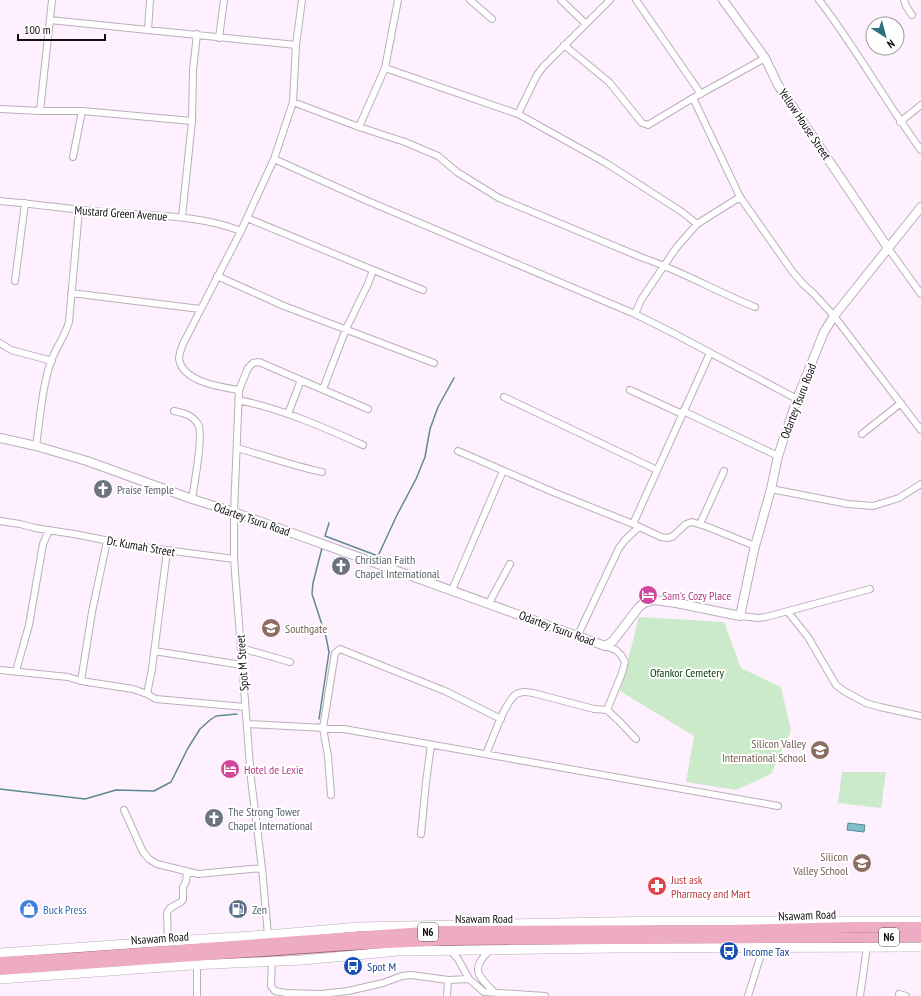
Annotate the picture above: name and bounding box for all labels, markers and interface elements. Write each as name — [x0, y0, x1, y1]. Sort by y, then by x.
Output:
scale bar — [18, 16, 105, 42]
north arrow — [865, 16, 905, 56]
text: 100 m — [24, 22, 51, 37]
text: N — [884, 37, 897, 52]
street label: Yellow House Street — [776, 85, 835, 163]
street label: Mustard Green Avenue — [74, 202, 168, 224]
street label: Odartey Tsuru Road — [777, 361, 819, 441]
church icon: Praise Temple — [92, 478, 114, 500]
place label: Praise Temple — [117, 482, 174, 497]
street label: Odartey Tsuru Road — [212, 499, 292, 539]
street label: Dr. Kumah Street — [106, 533, 177, 559]
place label: Christian Faith Chapel International — [355, 552, 440, 581]
church icon: Christian Faith Chapel International — [330, 555, 352, 577]
hotel icon: Sam's Cozy Place — [637, 584, 659, 606]
place label: Sam's Cozy Place — [662, 588, 731, 603]
street label: Odartey Tsuru Road — [517, 607, 597, 649]
school or university icon: Southgate — [260, 617, 282, 639]
place label: Southgate — [285, 621, 327, 636]
street label: Spot M Street — [233, 634, 251, 692]
park label: Ofankor Cemetery — [650, 665, 725, 680]
place label: Silicon Valley International School — [722, 736, 806, 765]
school or university icon: Silicon Valley International School — [809, 739, 831, 761]
hotel icon: Hotel de Lexie — [219, 758, 241, 780]
place label: Hotel de Lexie — [244, 762, 304, 777]
place label: The Strong Tower Chapel International — [228, 804, 313, 833]
church icon: The Strong Tower Chapel International — [203, 807, 225, 829]
place label: Silicon Valley School — [792, 849, 848, 878]
school or university icon: Silicon Valley School — [851, 852, 873, 874]
place label: Just ask Pharmacy and Mart — [670, 872, 751, 901]
pharmacy icon: Just ask Pharmacy and Mart — [646, 875, 668, 897]
shop icon: Buck Press — [18, 898, 40, 920]
fuel station icon: Zen — [227, 898, 249, 920]
place label: Buck Press — [43, 902, 87, 917]
place label: Zen — [252, 902, 267, 917]
street label: Nsawam Road — [778, 906, 836, 924]
street label: Nsawam Road — [455, 911, 513, 926]
road number: N6 — [418, 923, 438, 941]
street label: Nsawam Road — [131, 928, 189, 948]
road number: N6 — [879, 928, 899, 946]
bus stop icon: Income Tax — [718, 940, 740, 962]
place label: Income Tax — [743, 944, 789, 959]
bus stop icon: Spot M — [342, 955, 364, 977]
place label: Spot M — [367, 959, 396, 974]

